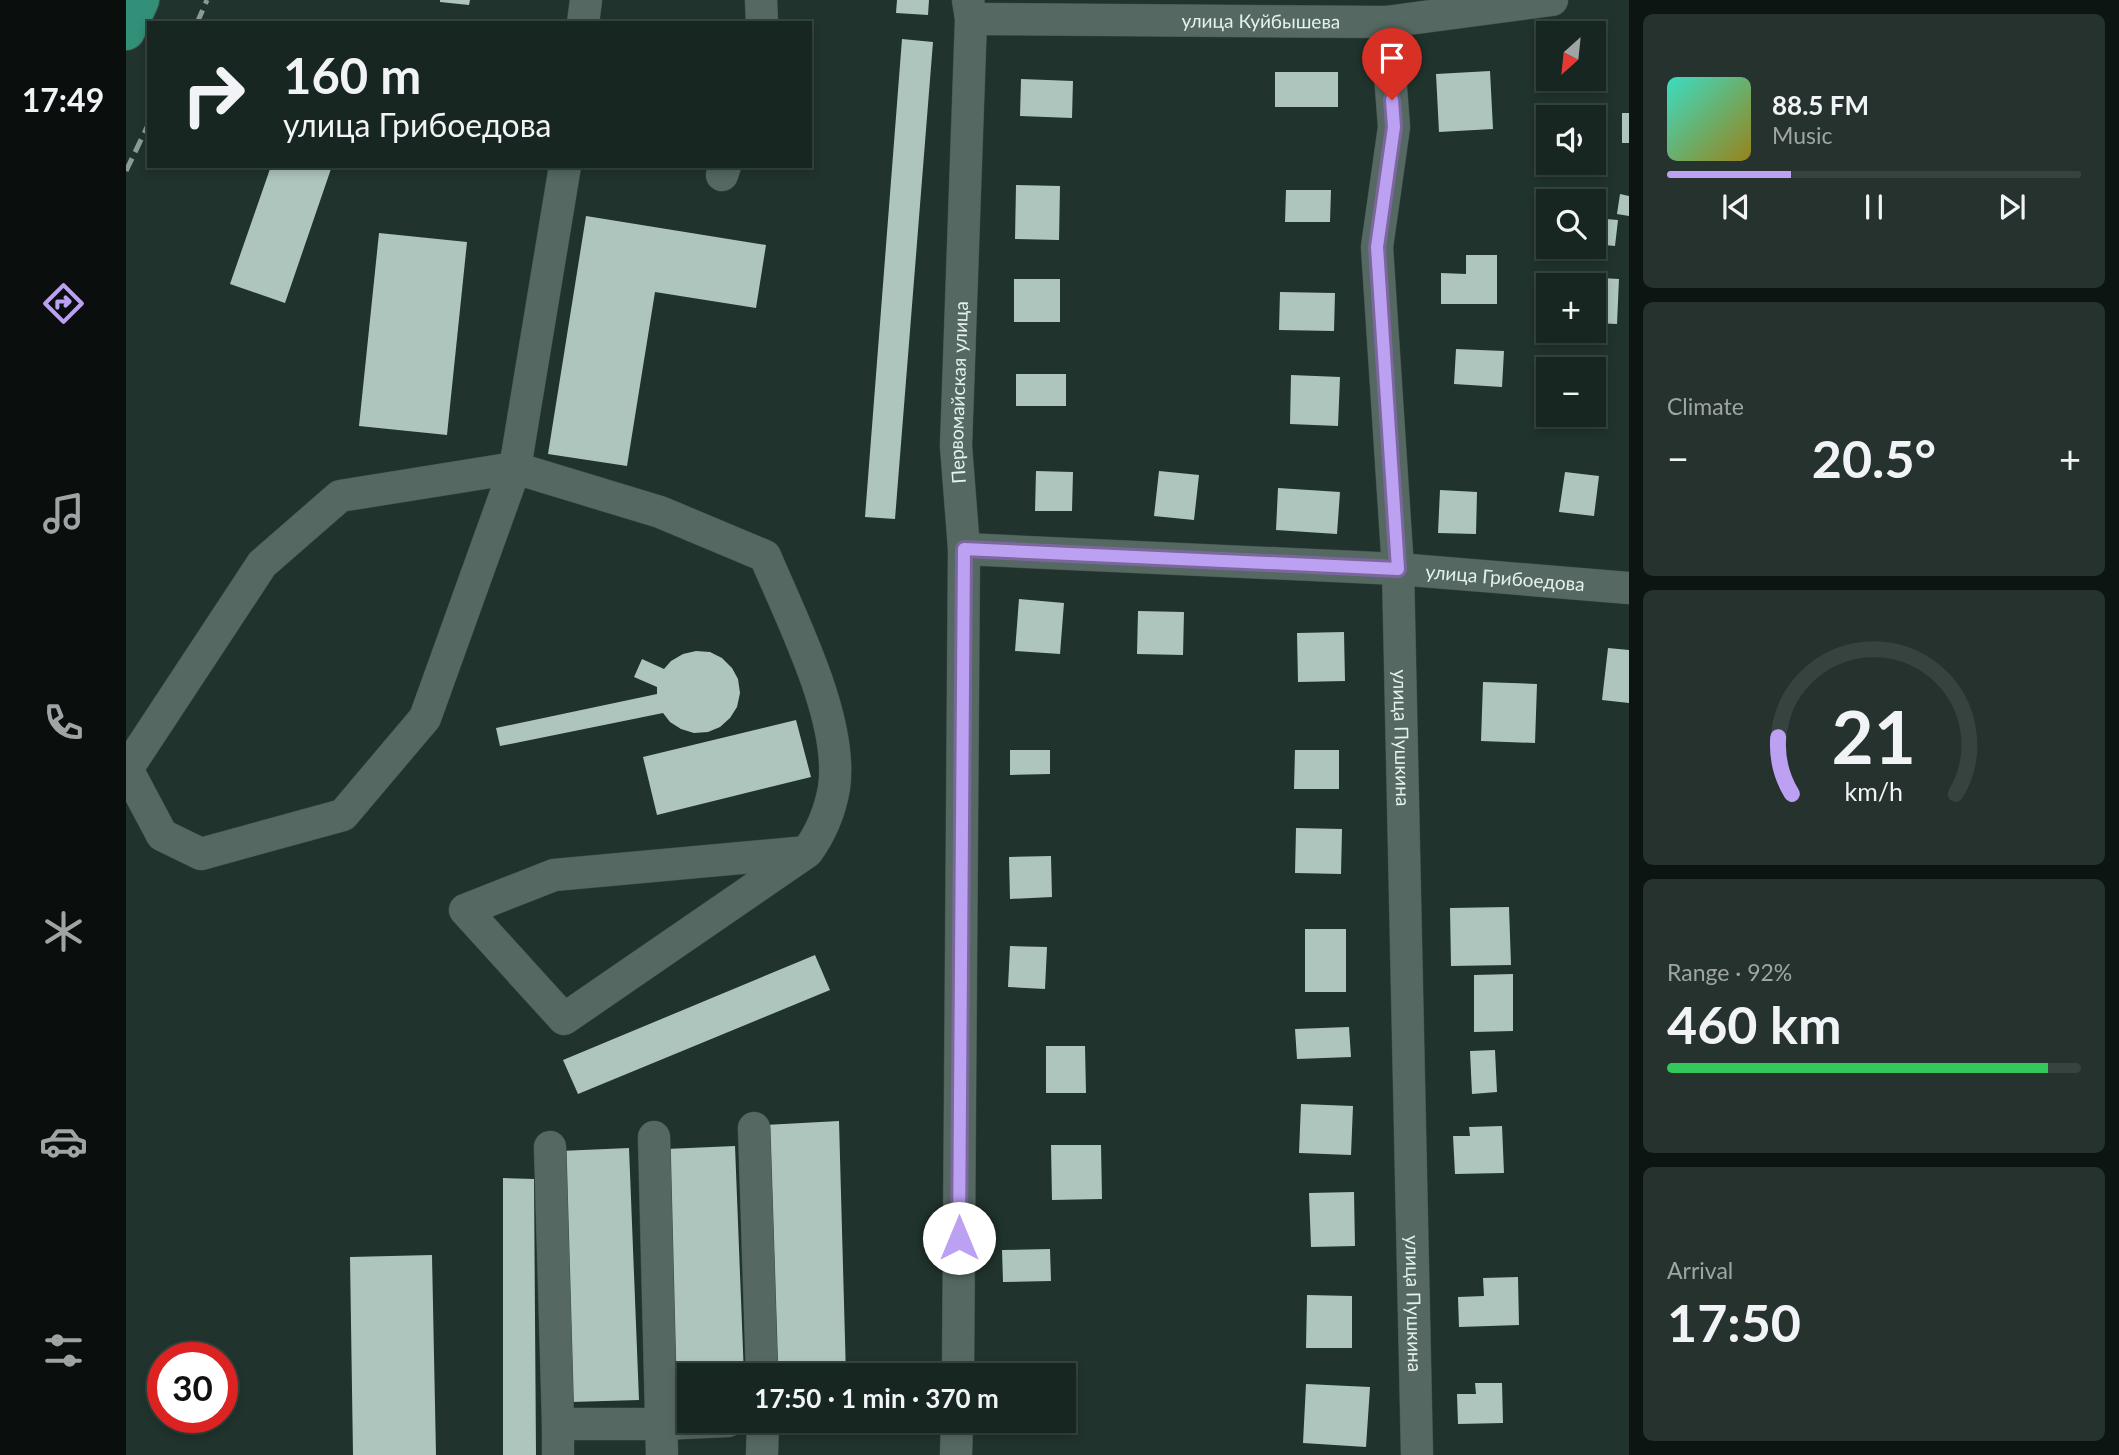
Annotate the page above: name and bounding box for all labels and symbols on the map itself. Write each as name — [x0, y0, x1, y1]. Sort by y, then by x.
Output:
street label: улица Куйбышева — [1182, 9, 1340, 33]
north arrow — [1536, 21, 1606, 91]
pin — [1362, 28, 1422, 100]
street label: Первомайская улица — [944, 301, 972, 485]
street label: улица Грибоедова — [1425, 559, 1586, 595]
street label: улица Пушкина — [1389, 669, 1415, 806]
position arrow — [922, 1201, 996, 1275]
street label: улица Пушкина — [1401, 1235, 1427, 1372]
speed limit sign: 30 — [147, 1342, 238, 1433]

